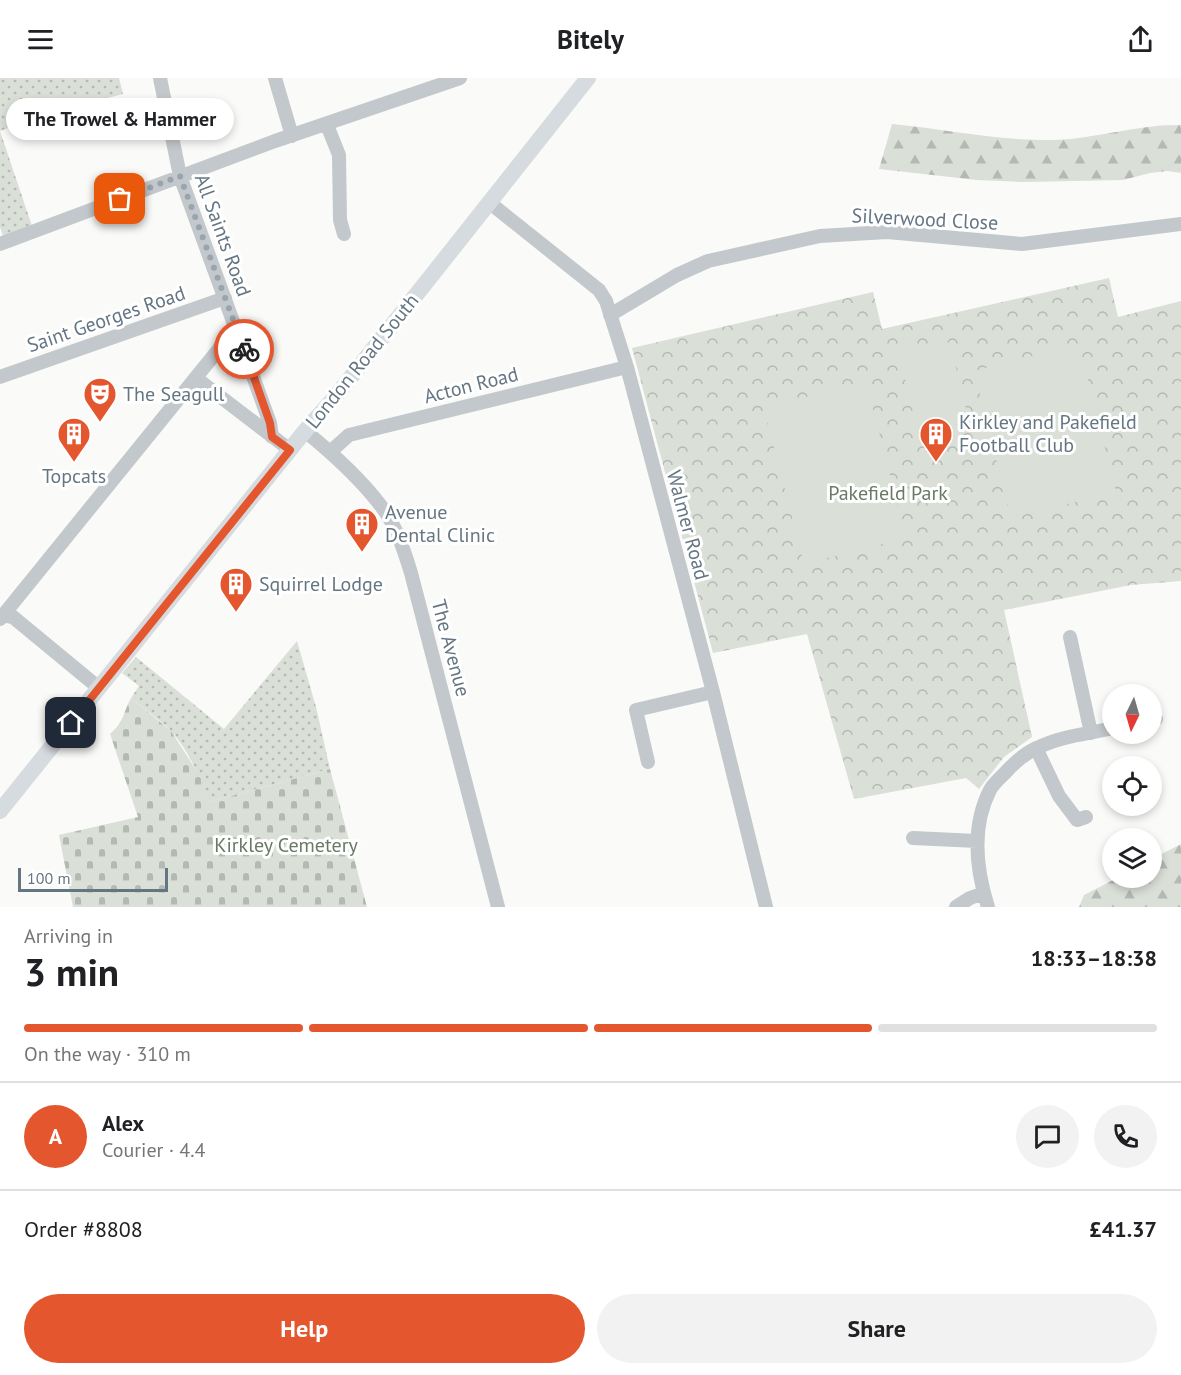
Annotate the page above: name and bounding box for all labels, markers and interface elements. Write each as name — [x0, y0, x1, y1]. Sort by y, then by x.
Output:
text: Bitely — [557, 22, 624, 56]
icon: menu — [24, 23, 57, 56]
icon: share — [1124, 23, 1157, 56]
callout: The Trowel & Hammer — [6, 97, 234, 139]
text: The Trowel & Hammer — [24, 106, 216, 132]
street label: All Saints Road — [189, 170, 257, 300]
pin — [94, 173, 145, 224]
icon: bag — [103, 182, 136, 215]
street label: Silverwood Close — [851, 202, 999, 236]
street label: Saint Georges Road — [23, 280, 189, 358]
street label: London Road South — [300, 288, 424, 434]
courier — [214, 319, 274, 379]
icon: bike — [228, 333, 261, 366]
street label: Acton Road — [421, 361, 521, 409]
theatre icon: The Seagull — [82, 376, 118, 423]
place label: The Seagull — [123, 381, 225, 407]
place label: Kirkley and Pakefield Football Club — [959, 409, 1137, 458]
building icon: Topcats — [56, 416, 92, 463]
building icon: Kirkley and Pakefield Football Club — [918, 416, 954, 463]
place label: Topcats — [42, 463, 106, 489]
street label: Walmer Road — [661, 467, 715, 583]
park label: Pakefield Park — [828, 480, 948, 506]
place label: Avenue Dental Clinic — [385, 499, 495, 548]
building icon: Avenue Dental Clinic — [344, 506, 380, 553]
building icon: Squirrel Lodge — [218, 566, 254, 613]
place label: Squirrel Lodge — [259, 571, 383, 597]
street label: The Avenue — [426, 597, 476, 699]
north arrow — [1102, 684, 1162, 744]
map controls — [1102, 684, 1162, 888]
pin — [45, 697, 96, 748]
icon: home — [54, 706, 87, 739]
button: locate — [1102, 756, 1162, 816]
button: layers — [1102, 828, 1162, 888]
park label: Kirkley Cemetery — [214, 832, 358, 858]
scale bar — [18, 865, 168, 892]
text: 100 m — [27, 868, 70, 888]
text: Arriving in — [24, 923, 113, 949]
text: 18:33–18:38 — [1031, 944, 1157, 972]
text: 3 min — [24, 946, 119, 997]
text: On the way · 310 m — [24, 1041, 191, 1067]
button: chat — [1016, 1105, 1079, 1168]
button: phone — [1094, 1105, 1157, 1168]
text: Alex — [102, 1109, 144, 1137]
text: A — [49, 1122, 62, 1150]
text: Courier · 4.4 — [102, 1137, 205, 1163]
text: Order #8808 — [24, 1215, 143, 1243]
text: £41.37 — [1089, 1215, 1157, 1243]
button: Help — [24, 1294, 585, 1363]
button: Share — [597, 1294, 1157, 1363]

